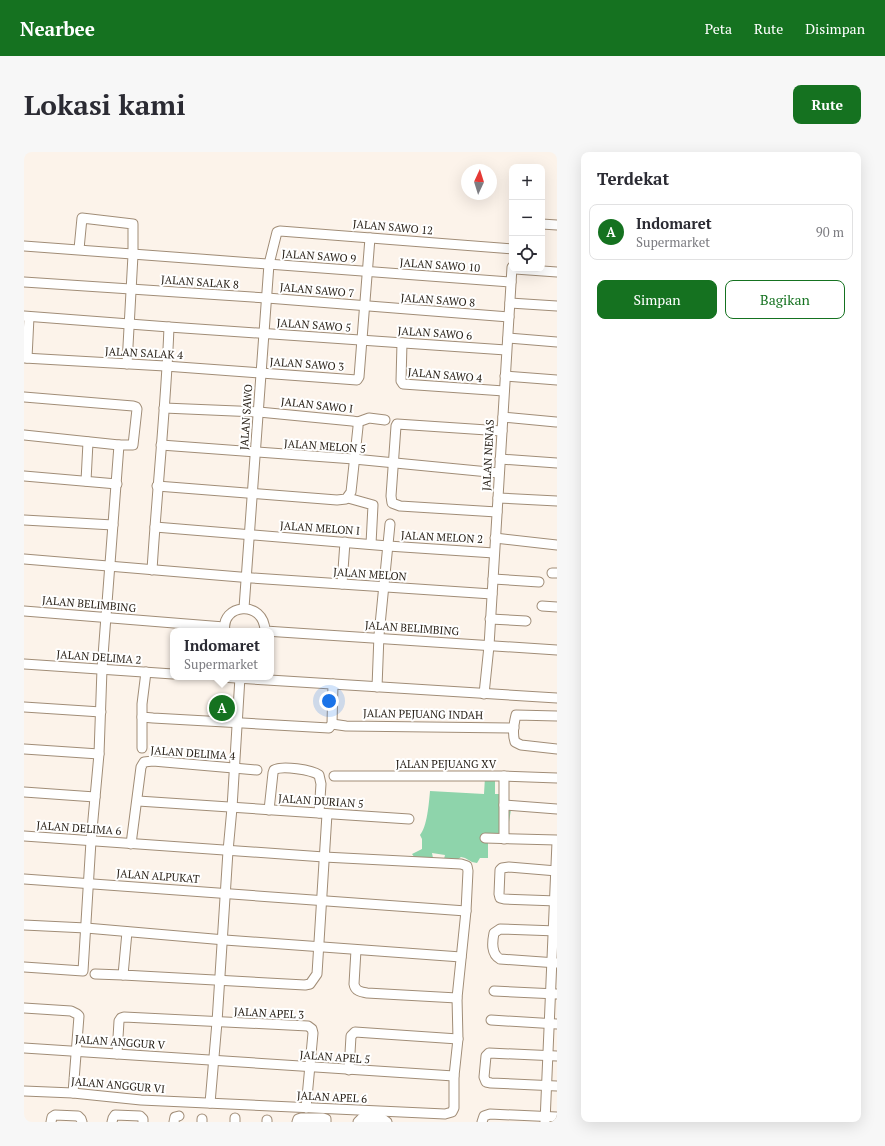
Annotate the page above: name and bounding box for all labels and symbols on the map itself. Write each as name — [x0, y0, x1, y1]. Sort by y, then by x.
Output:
north arrow — [461, 164, 497, 200]
street label: JALAN SAWO 12 — [352, 217, 434, 237]
street label: JALAN SAWO 9 — [281, 246, 357, 266]
street label: JALAN SAWO 10 — [399, 255, 481, 275]
street label: JALAN SALAK 8 — [161, 272, 240, 292]
street label: JALAN SAWO 7 — [279, 280, 355, 300]
street label: JALAN SAWO 8 — [400, 290, 476, 310]
street label: JALAN SAWO 5 — [276, 315, 352, 335]
street label: JALAN SAWO 6 — [397, 323, 473, 343]
street label: JALAN SALAK 4 — [105, 344, 184, 362]
street label: JALAN SAWO 3 — [269, 354, 345, 374]
street label: JALAN SAWO 4 — [407, 365, 483, 385]
street label: JALAN SAWO — [237, 384, 255, 450]
street label: JALAN SAWO I — [280, 394, 354, 416]
street label: JALAN NENAS — [479, 419, 497, 491]
street label: JALAN MELON 5 — [284, 436, 367, 456]
street label: JALAN MELON I — [280, 518, 361, 538]
street label: JALAN MELON 2 — [401, 528, 483, 546]
street label: JALAN MELON — [333, 564, 407, 584]
street label: JALAN BELIMBING — [41, 593, 137, 615]
street label: JALAN BELIMBING — [364, 618, 460, 638]
street label: JALAN DELIMA 2 — [56, 647, 142, 667]
your location — [319, 691, 339, 711]
pin: A — [209, 693, 235, 723]
street label: JALAN PEJUANG INDAH — [363, 706, 483, 722]
street label: JALAN DELIMA 4 — [150, 743, 236, 763]
street label: JALAN PEJUANG XV — [396, 757, 497, 771]
street label: JALAN DURIAN 5 — [278, 791, 364, 811]
street label: JALAN DELIMA 6 — [36, 818, 122, 838]
street label: JALAN ALPUKAT — [116, 866, 200, 886]
street label: JALAN APEL 3 — [233, 1004, 305, 1022]
street label: JALAN ANGGUR V — [74, 1032, 166, 1052]
street label: JALAN APEL 5 — [299, 1048, 371, 1066]
street label: JALAN ANGGUR VI — [70, 1074, 166, 1096]
street label: JALAN APEL 6 — [296, 1088, 368, 1106]

